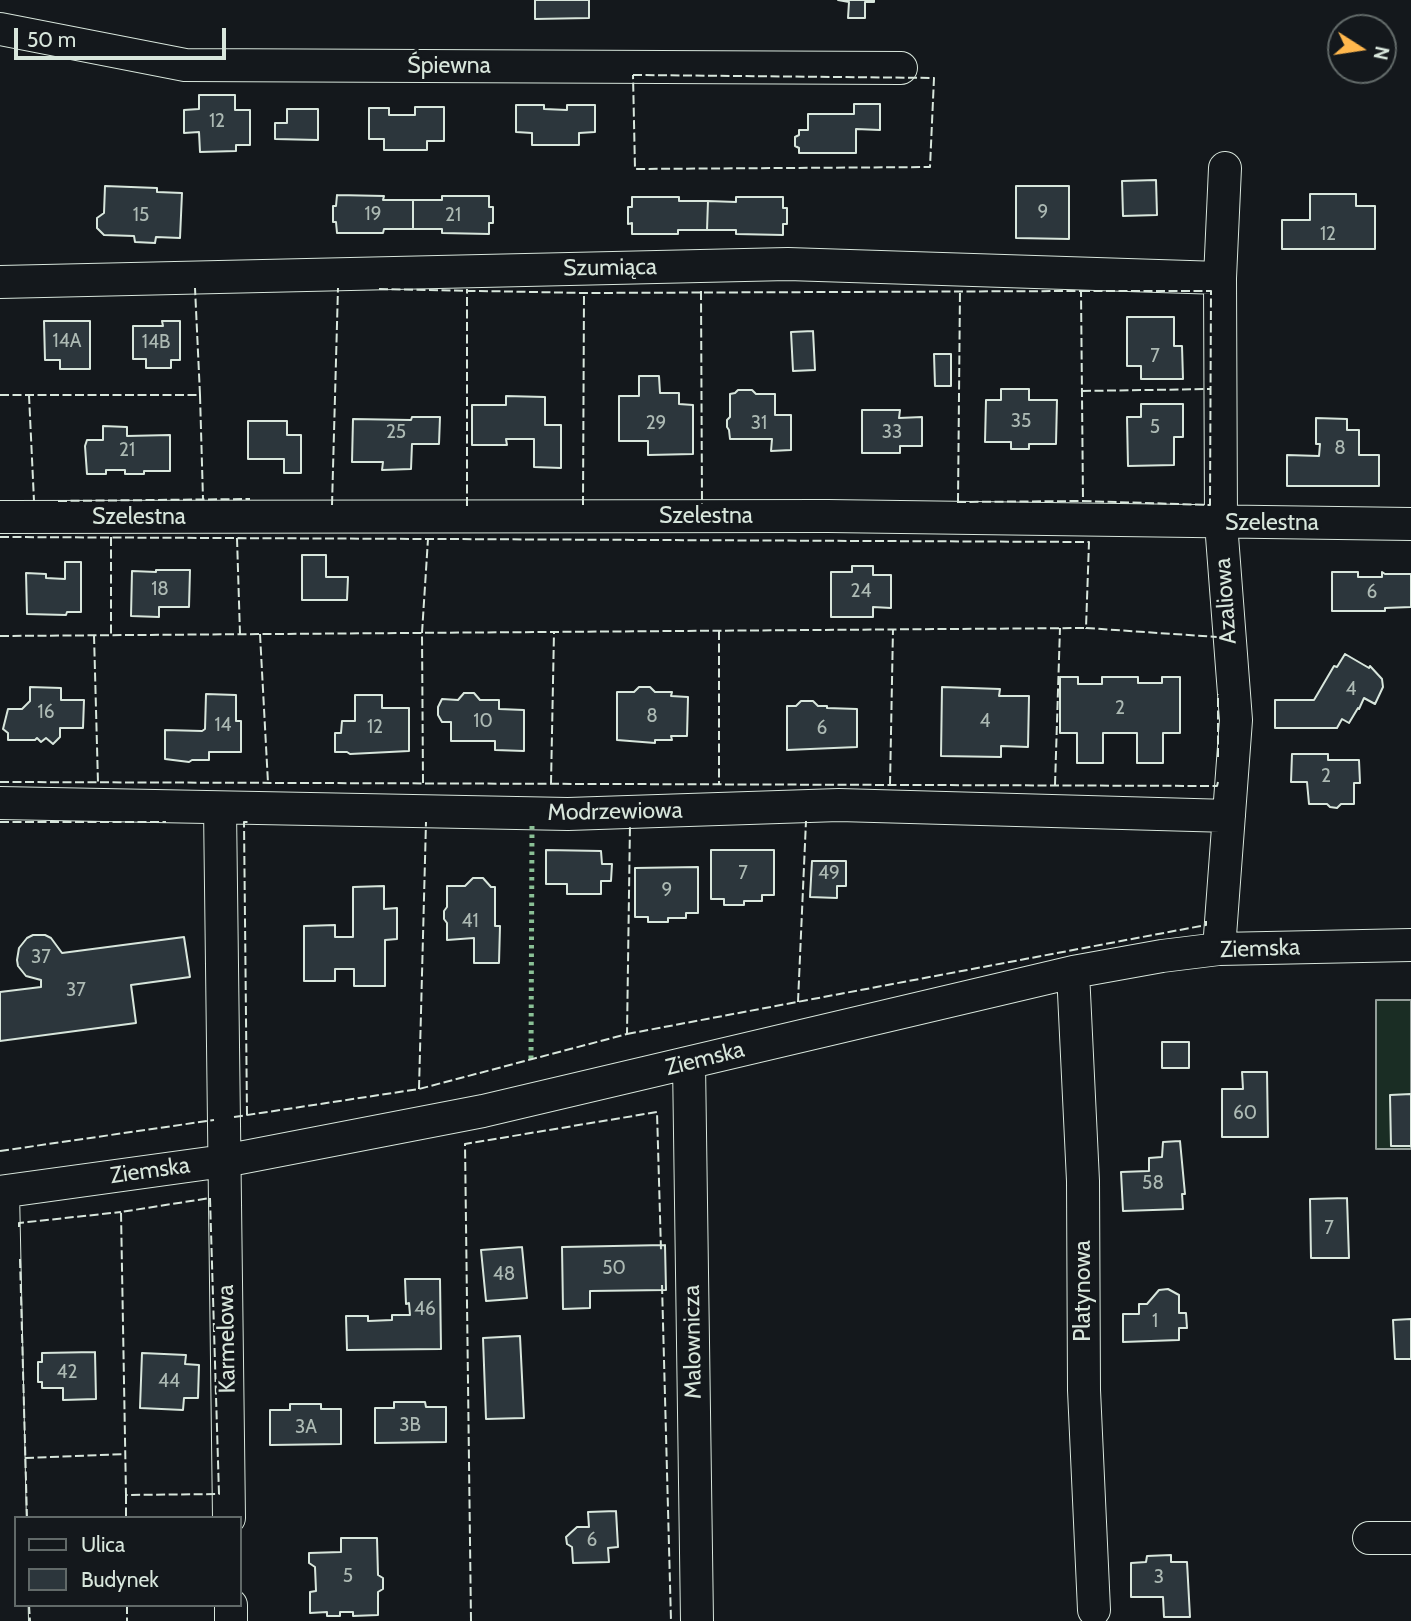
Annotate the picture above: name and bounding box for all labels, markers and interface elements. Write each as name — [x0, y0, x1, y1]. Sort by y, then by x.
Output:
scale bar — [18, 14, 229, 58]
north arrow — [1327, 14, 1397, 84]
text: 50 m — [27, 27, 76, 52]
text: N — [1368, 44, 1394, 62]
street label: Śpiewna — [407, 52, 491, 80]
house number: 12 — [209, 110, 225, 132]
house number: 9 — [1038, 201, 1048, 223]
house number: 19 — [365, 203, 381, 225]
house number: 15 — [133, 204, 149, 226]
house number: 21 — [445, 204, 461, 226]
house number: 12 — [1320, 223, 1336, 245]
street label: Szumiąca — [563, 253, 657, 283]
house number: 14A — [53, 330, 81, 352]
house number: 14B — [142, 331, 170, 353]
house number: 7 — [1150, 345, 1160, 367]
house number: 35 — [1011, 410, 1031, 432]
house number: 29 — [646, 412, 666, 434]
house number: 31 — [751, 412, 767, 434]
house number: 5 — [1150, 416, 1160, 438]
house number: 25 — [386, 421, 406, 443]
house number: 33 — [882, 421, 902, 443]
house number: 8 — [1334, 437, 1346, 459]
house number: 21 — [119, 439, 135, 461]
street label: Szelestna — [659, 502, 753, 530]
street label: Szelestna — [92, 503, 186, 531]
street label: Szelestna — [1225, 509, 1319, 537]
street label: Azaliowa — [1209, 557, 1243, 645]
house number: 18 — [151, 578, 169, 600]
house number: 24 — [851, 580, 871, 602]
house number: 6 — [1367, 581, 1377, 603]
house number: 4 — [1346, 678, 1356, 700]
house number: 2 — [1115, 697, 1125, 719]
house number: 16 — [38, 701, 54, 723]
house number: 8 — [646, 705, 658, 727]
house number: 10 — [473, 710, 493, 732]
house number: 4 — [980, 710, 990, 732]
house number: 14 — [214, 714, 232, 736]
house number: 12 — [367, 716, 383, 738]
house number: 6 — [817, 717, 827, 739]
house number: 2 — [1321, 765, 1331, 787]
street label: Modrzewiowa — [547, 797, 683, 827]
house number: 7 — [738, 862, 748, 884]
house number: 49 — [818, 862, 840, 884]
house number: 9 — [662, 879, 672, 901]
house number: 41 — [461, 910, 479, 932]
street label: Ziemska — [1220, 934, 1300, 964]
house number: 37 — [31, 946, 51, 968]
house number: 37 — [66, 979, 86, 1001]
street label: Ziemska — [663, 1036, 747, 1082]
house number: 60 — [1233, 1102, 1257, 1124]
street label: Ziemska — [108, 1152, 192, 1190]
house number: 58 — [1142, 1172, 1164, 1194]
house number: 7 — [1324, 1217, 1334, 1239]
street label: Platynowa — [1069, 1240, 1097, 1342]
house number: 50 — [602, 1257, 626, 1279]
house number: 48 — [493, 1263, 515, 1285]
street label: Karmelowa — [212, 1284, 242, 1394]
street label: Malownicza — [678, 1285, 708, 1399]
house number: 46 — [414, 1298, 436, 1320]
house number: 1 — [1152, 1310, 1158, 1332]
house number: 42 — [57, 1361, 77, 1383]
house number: 44 — [158, 1370, 180, 1392]
house number: 3B — [399, 1414, 421, 1436]
house number: 3A — [295, 1416, 317, 1438]
legend — [14, 1516, 242, 1607]
house number: 6 — [587, 1529, 597, 1551]
text: Ulica — [81, 1532, 125, 1557]
house number: 5 — [343, 1565, 353, 1587]
house number: 3 — [1154, 1566, 1164, 1588]
text: Budynek — [81, 1567, 159, 1592]

